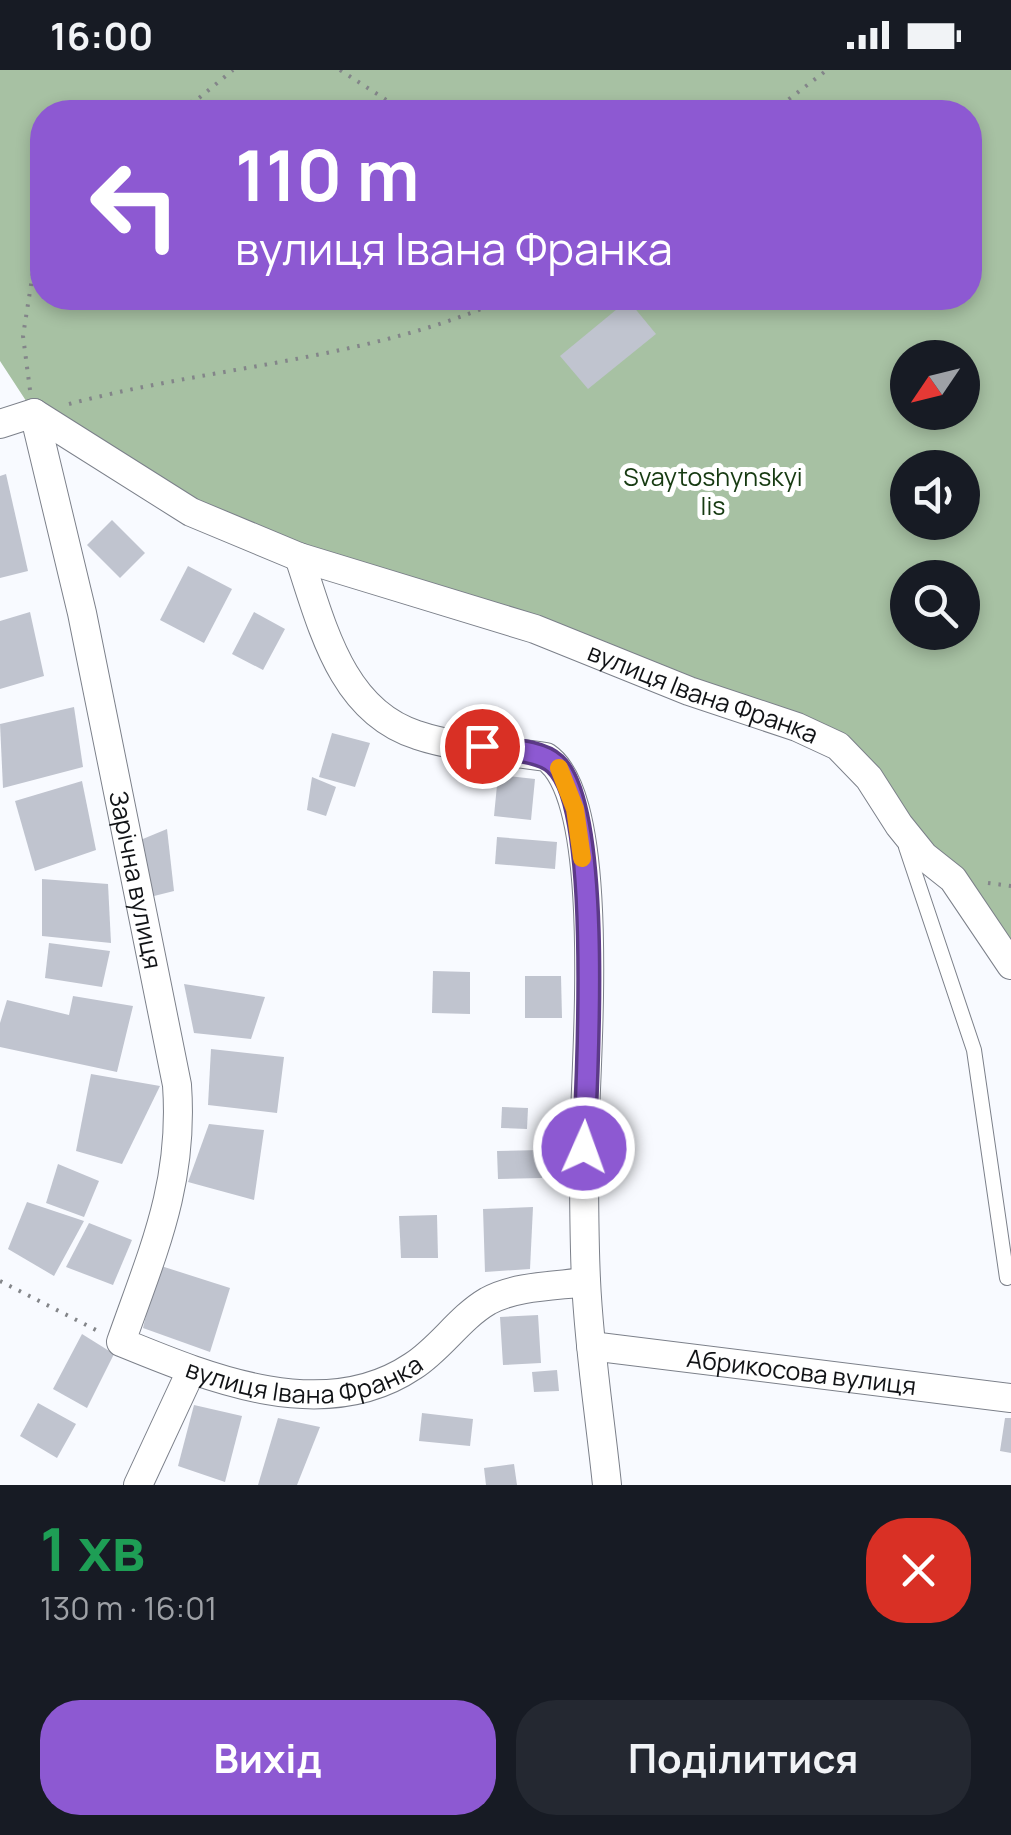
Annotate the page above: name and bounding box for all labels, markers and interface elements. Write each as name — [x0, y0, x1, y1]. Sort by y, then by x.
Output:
text: 16:00 — [50, 9, 153, 61]
text: 110 m — [235, 126, 419, 222]
icon: left — [70, 140, 200, 270]
text: вулиця Івана Франка — [235, 217, 673, 279]
north arrow — [890, 340, 980, 430]
map controls — [890, 340, 980, 650]
button: sound — [890, 450, 980, 540]
park label: Svaytoshynskyi lis — [623, 459, 803, 523]
button: search — [890, 560, 980, 650]
street label: вулиця Івана Франка — [583, 634, 824, 752]
pin — [440, 704, 525, 789]
icon: arrive — [455, 719, 510, 774]
street label: Зарічна вулиця — [101, 788, 171, 972]
position arrow — [532, 1096, 636, 1200]
street label: Абрикосова вулиця — [685, 1340, 918, 1403]
street label: вулиця Івана Франка — [181, 1346, 429, 1412]
text: 1 хв — [40, 1507, 145, 1589]
button: close — [866, 1518, 971, 1623]
text: 130 m · 16:01 — [40, 1586, 217, 1630]
button: Вихід — [40, 1700, 496, 1815]
button: Поділитися — [516, 1700, 971, 1815]

